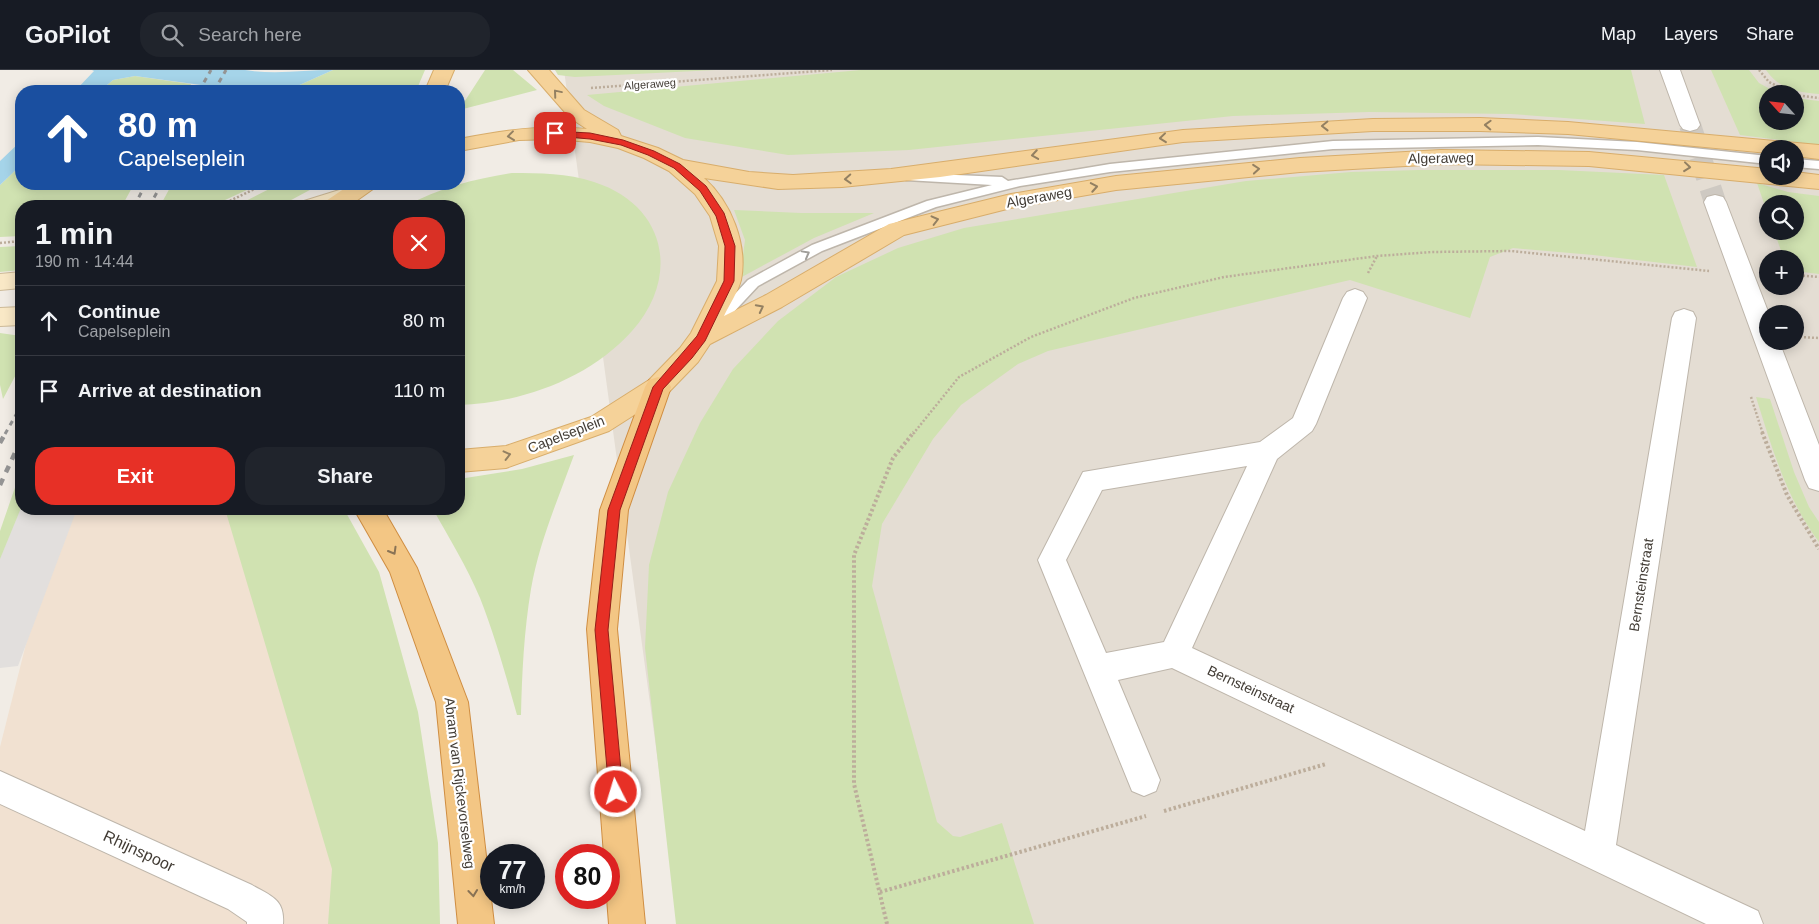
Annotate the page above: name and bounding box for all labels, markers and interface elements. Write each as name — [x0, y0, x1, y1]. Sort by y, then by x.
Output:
search box — [140, 12, 490, 57]
text: GoPilot — [25, 21, 110, 48]
icon: search — [158, 21, 186, 49]
text: Search here — [198, 24, 302, 45]
text: Map — [1601, 24, 1636, 44]
text: Layers — [1664, 24, 1718, 44]
text: Share — [1746, 24, 1794, 44]
street label: Algeraweg — [624, 76, 676, 92]
north arrow — [1759, 85, 1804, 130]
map controls — [1759, 85, 1804, 350]
one-way arrow — [553, 89, 562, 98]
icon: ahead — [35, 105, 100, 170]
text: 80 m — [118, 105, 198, 144]
pin — [534, 112, 576, 154]
icon: arrive — [541, 119, 569, 147]
one-way arrow — [1483, 120, 1491, 131]
one-way arrow — [1321, 121, 1328, 131]
one-way arrow — [507, 130, 516, 140]
one-way arrow — [1159, 132, 1167, 143]
button: sound — [1759, 140, 1804, 185]
text: Capelseplein — [118, 146, 245, 171]
street label: Algeraweg — [1408, 149, 1474, 167]
one-way arrow — [1031, 150, 1040, 160]
one-way arrow — [1684, 161, 1692, 172]
one-way arrow — [1252, 164, 1260, 175]
one-way arrow — [844, 173, 852, 184]
one-way arrow — [1090, 182, 1099, 192]
street label: Algeraweg — [1005, 183, 1073, 211]
button: search — [1759, 195, 1804, 240]
one-way arrow — [931, 215, 940, 226]
text: 1 min — [35, 217, 113, 250]
button: close — [393, 217, 445, 269]
one-way arrow — [801, 250, 810, 260]
button: + — [1759, 250, 1804, 295]
text: 190 m · 14:44 — [35, 253, 134, 270]
text: Continue — [78, 301, 160, 322]
one-way arrow — [755, 304, 764, 315]
button: − — [1759, 305, 1804, 350]
icon: ahead — [35, 307, 63, 335]
text: 80 m — [403, 310, 445, 331]
text: Capelseplein — [78, 323, 171, 340]
icon: arrive — [35, 377, 63, 405]
text: Arrive at destination — [78, 380, 262, 401]
text: 110 m — [394, 380, 445, 401]
street label: Capelseplein — [525, 412, 607, 456]
button: Exit — [35, 447, 235, 505]
button: Share — [245, 447, 445, 505]
one-way arrow — [503, 450, 511, 461]
street label: Bernsteinstraat — [1626, 537, 1656, 633]
one-way arrow — [386, 545, 396, 554]
street label: Bernsteinstraat — [1205, 662, 1297, 716]
street label: Abram van Rijckevorselweg — [442, 696, 478, 870]
position arrow — [589, 765, 641, 817]
street label: Rhijnspoor — [101, 827, 178, 875]
speed limit sign: 80 — [555, 844, 620, 909]
text: 77 — [499, 856, 526, 884]
text: km/h — [499, 882, 526, 896]
one-way arrow — [467, 890, 478, 898]

